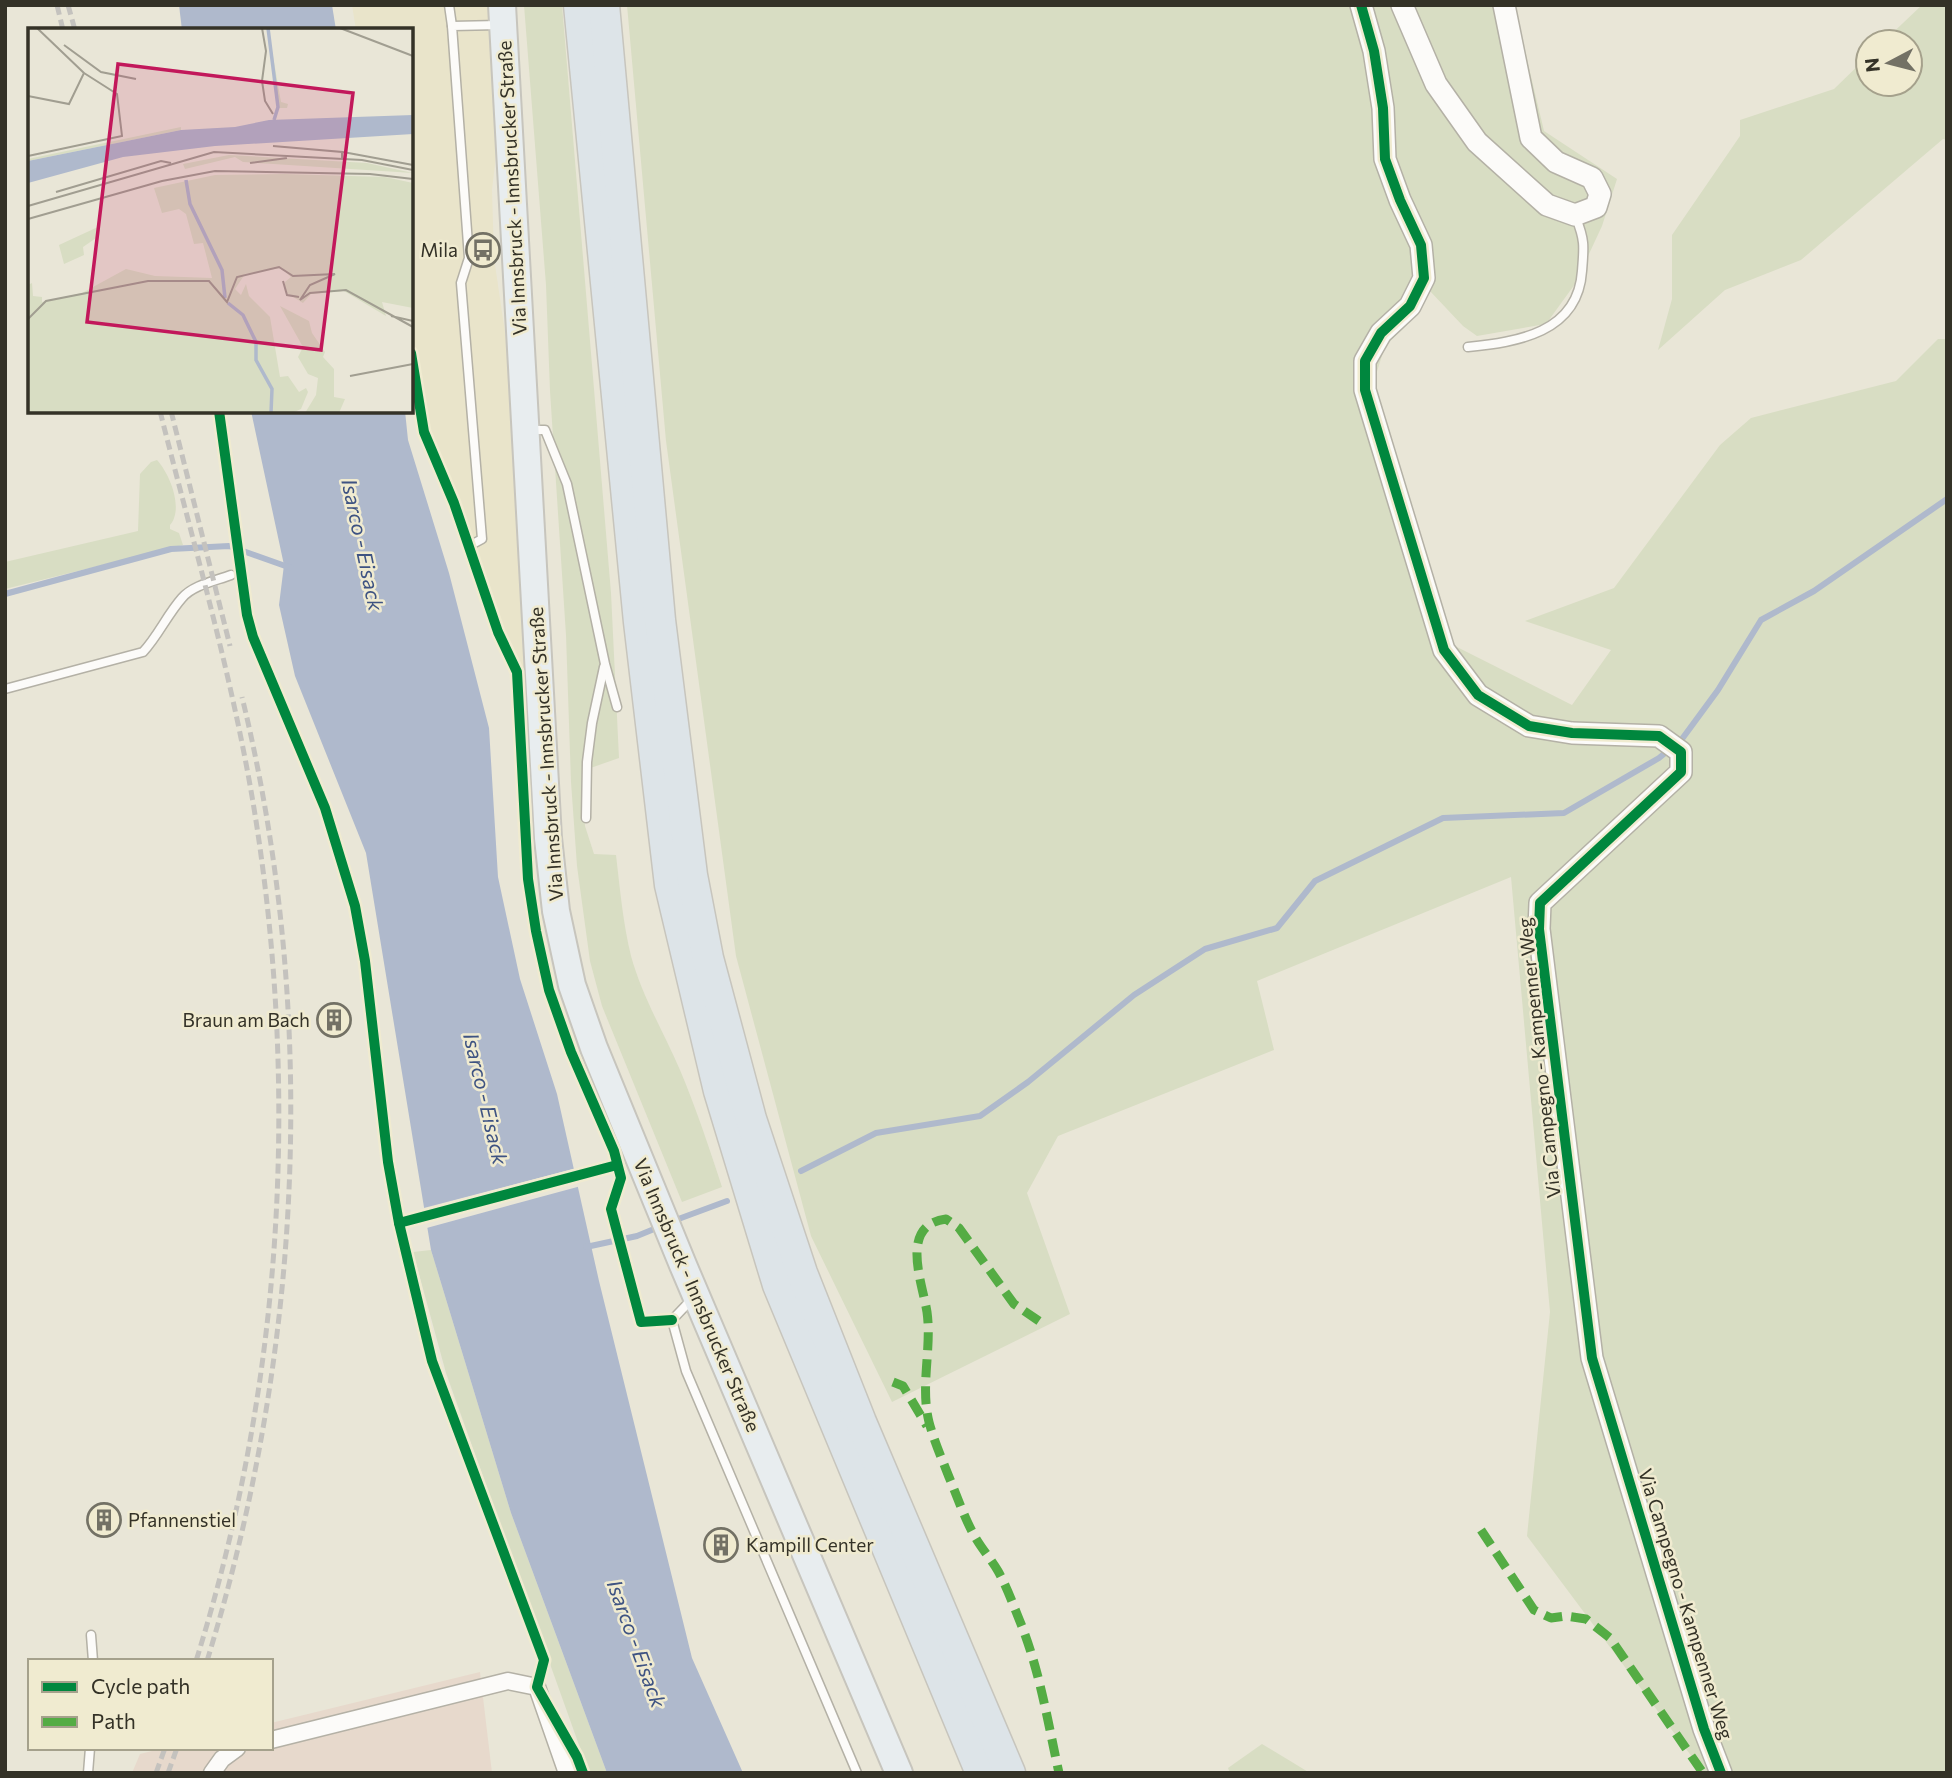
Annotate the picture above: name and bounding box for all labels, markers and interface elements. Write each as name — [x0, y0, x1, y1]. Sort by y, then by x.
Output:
inset map — [28, 28, 413, 413]
north arrow — [1854, 28, 1924, 98]
street label: Via Innsbruck - Innsbrucker Straße — [492, 40, 531, 336]
text: N — [1859, 57, 1884, 74]
bus stop icon: Mila — [464, 231, 502, 269]
place label: Mila — [420, 238, 458, 261]
water label: Isarco - Eisack — [337, 476, 390, 614]
street label: Via Innsbruck - Innsbrucker Straße — [524, 606, 567, 902]
street label: Via Campegno - Kampenner Weg — [1512, 917, 1565, 1200]
building icon: Braun am Bach — [315, 1001, 353, 1039]
place label: Braun am Bach — [183, 1008, 310, 1031]
water label: Isarco - Eisack — [459, 1030, 514, 1168]
street label: Via Innsbruck - Innsbrucker Straße — [629, 1155, 766, 1435]
street label: Via Campegno - Kampenner Weg — [1634, 1466, 1739, 1742]
building icon: Pfannenstiel — [85, 1501, 123, 1539]
place label: Pfannenstiel — [128, 1508, 236, 1531]
building icon: Kampill Center — [702, 1526, 740, 1564]
place label: Kampill Center — [746, 1533, 874, 1556]
water label: Isarco - Eisack — [603, 1576, 672, 1712]
legend — [28, 1659, 273, 1750]
text: Cycle path — [91, 1673, 190, 1698]
text: Path — [91, 1708, 136, 1733]

